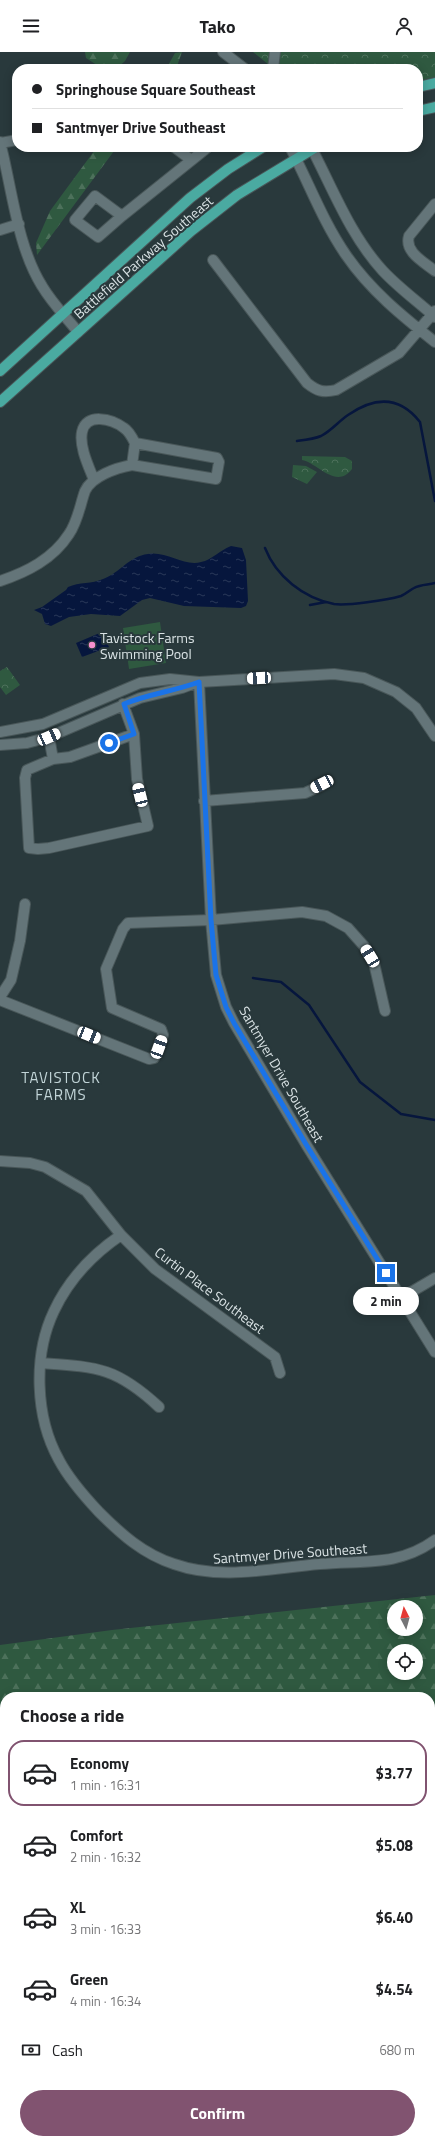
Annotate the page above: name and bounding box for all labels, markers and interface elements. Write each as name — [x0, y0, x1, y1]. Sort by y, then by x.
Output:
text: Tako — [199, 13, 236, 40]
icon: menu — [20, 15, 42, 37]
icon: person — [393, 15, 415, 37]
text: Springhouse Square Southeast — [56, 78, 256, 101]
text: Santmyer Drive Southeast — [56, 116, 225, 139]
street label: Battlefield Parkway Southeast — [69, 190, 217, 324]
place label: Tavistock Farms Swimming Pool — [100, 627, 195, 664]
marker: Tavistock Farms Swimming Pool — [87, 640, 97, 650]
car — [247, 671, 271, 685]
car — [36, 727, 62, 747]
route start — [100, 734, 118, 752]
car — [309, 773, 335, 795]
car — [131, 782, 149, 808]
car — [359, 943, 381, 969]
street label: Santmyer Drive Southeast — [234, 1002, 330, 1146]
car — [76, 1025, 102, 1045]
car — [149, 1034, 169, 1060]
district label: TAVISTOCK FARMS — [21, 1066, 101, 1106]
street label: Curtin Place Southeast — [150, 1241, 270, 1339]
route end — [377, 1264, 395, 1282]
callout: 2 min — [353, 1287, 419, 1315]
text: 2 min — [370, 1291, 402, 1311]
street label: Santmyer Drive Southeast — [212, 1537, 368, 1569]
north arrow — [387, 1600, 423, 1636]
map controls — [387, 1600, 423, 1680]
button: locate — [387, 1644, 423, 1680]
text: Choose a ride — [20, 1702, 124, 1729]
text: Economy — [70, 1752, 129, 1775]
icon: car — [22, 1755, 58, 1791]
text: $3.77 — [376, 1762, 413, 1785]
text: 1 min · 16:31 — [70, 1775, 141, 1795]
text: Comfort — [70, 1824, 123, 1847]
icon: car — [22, 1827, 58, 1863]
text: $5.08 — [376, 1834, 413, 1857]
text: 2 min · 16:32 — [70, 1847, 141, 1867]
text: XL — [70, 1896, 86, 1919]
icon: car — [22, 1899, 58, 1935]
text: $6.40 — [376, 1906, 413, 1929]
text: 3 min · 16:33 — [70, 1919, 141, 1939]
text: Green — [70, 1968, 108, 1991]
icon: car — [22, 1971, 58, 2007]
text: $4.54 — [376, 1978, 413, 2001]
text: 4 min · 16:34 — [70, 1991, 141, 2011]
icon: cash — [20, 2039, 42, 2061]
text: Cash — [52, 2039, 83, 2062]
text: 680 m — [379, 2040, 415, 2060]
button: Confirm — [20, 2090, 415, 2136]

